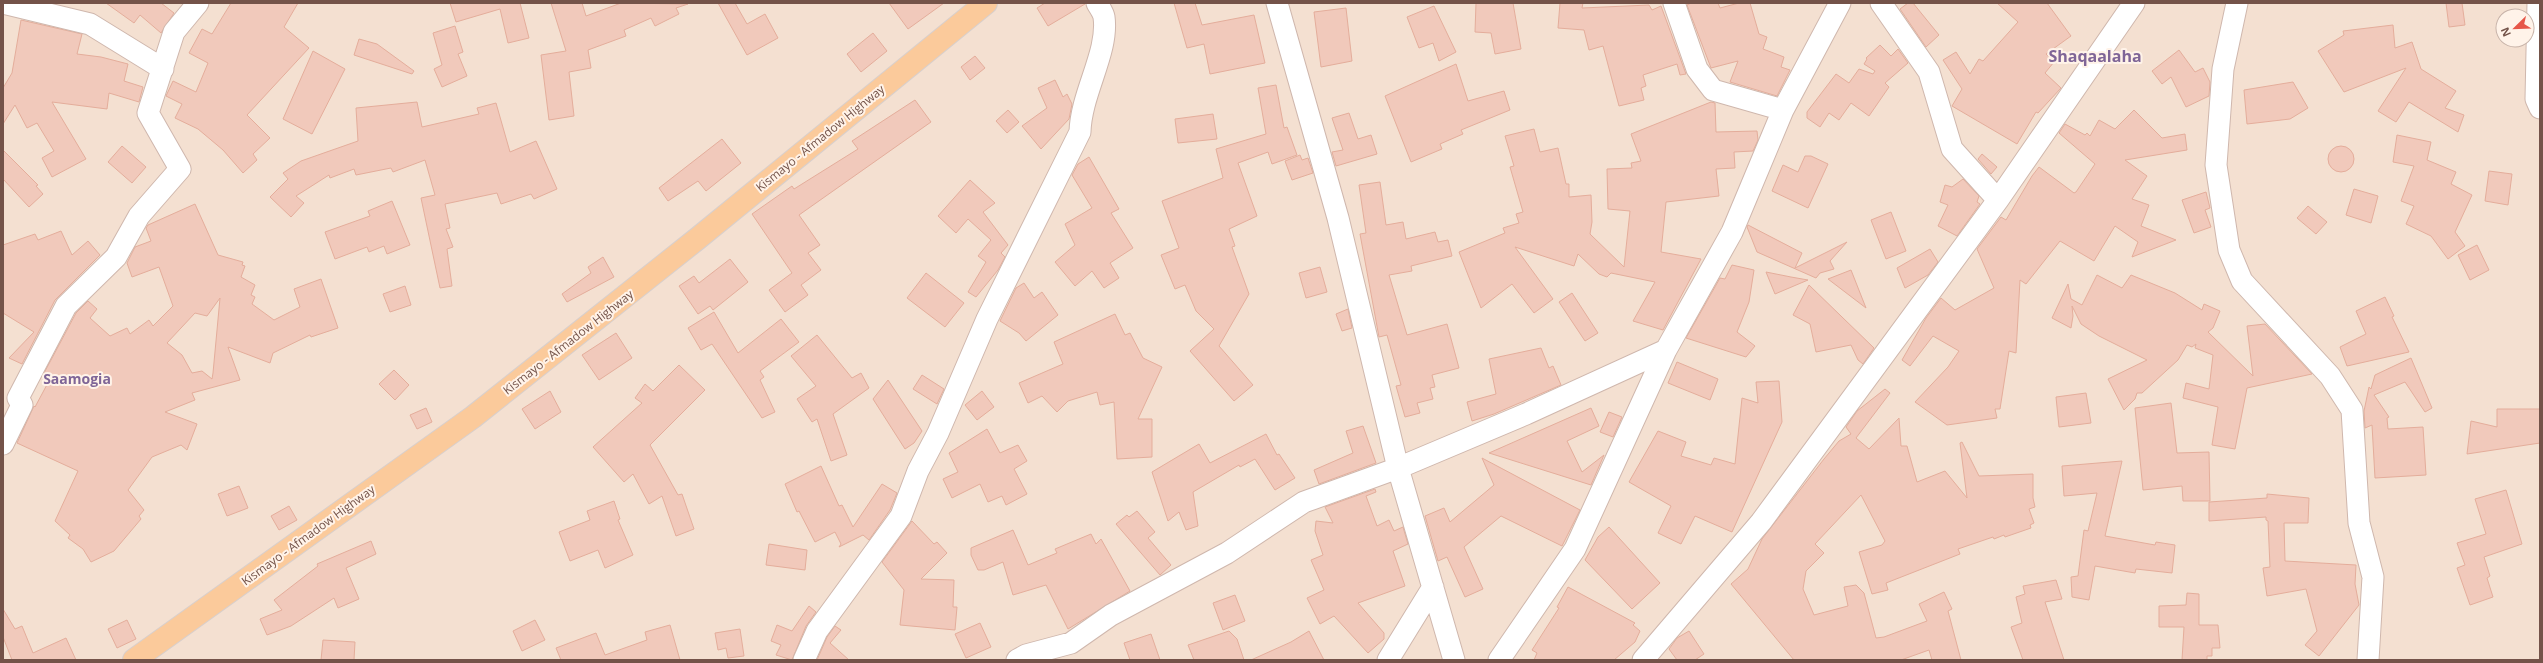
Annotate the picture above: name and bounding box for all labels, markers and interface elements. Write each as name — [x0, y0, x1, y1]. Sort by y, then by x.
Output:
north arrow — [2495, 8, 2535, 48]
text: N — [2497, 25, 2514, 39]
district label: Shaqaalaha — [2048, 45, 2142, 67]
street label: Kismayo - Afmadow Highway — [752, 80, 889, 195]
street label: Kismayo - Afmadow Highway — [499, 285, 638, 398]
district label: Saamogia — [43, 369, 111, 388]
street label: Kismayo - Afmadow Highway — [238, 480, 379, 589]

